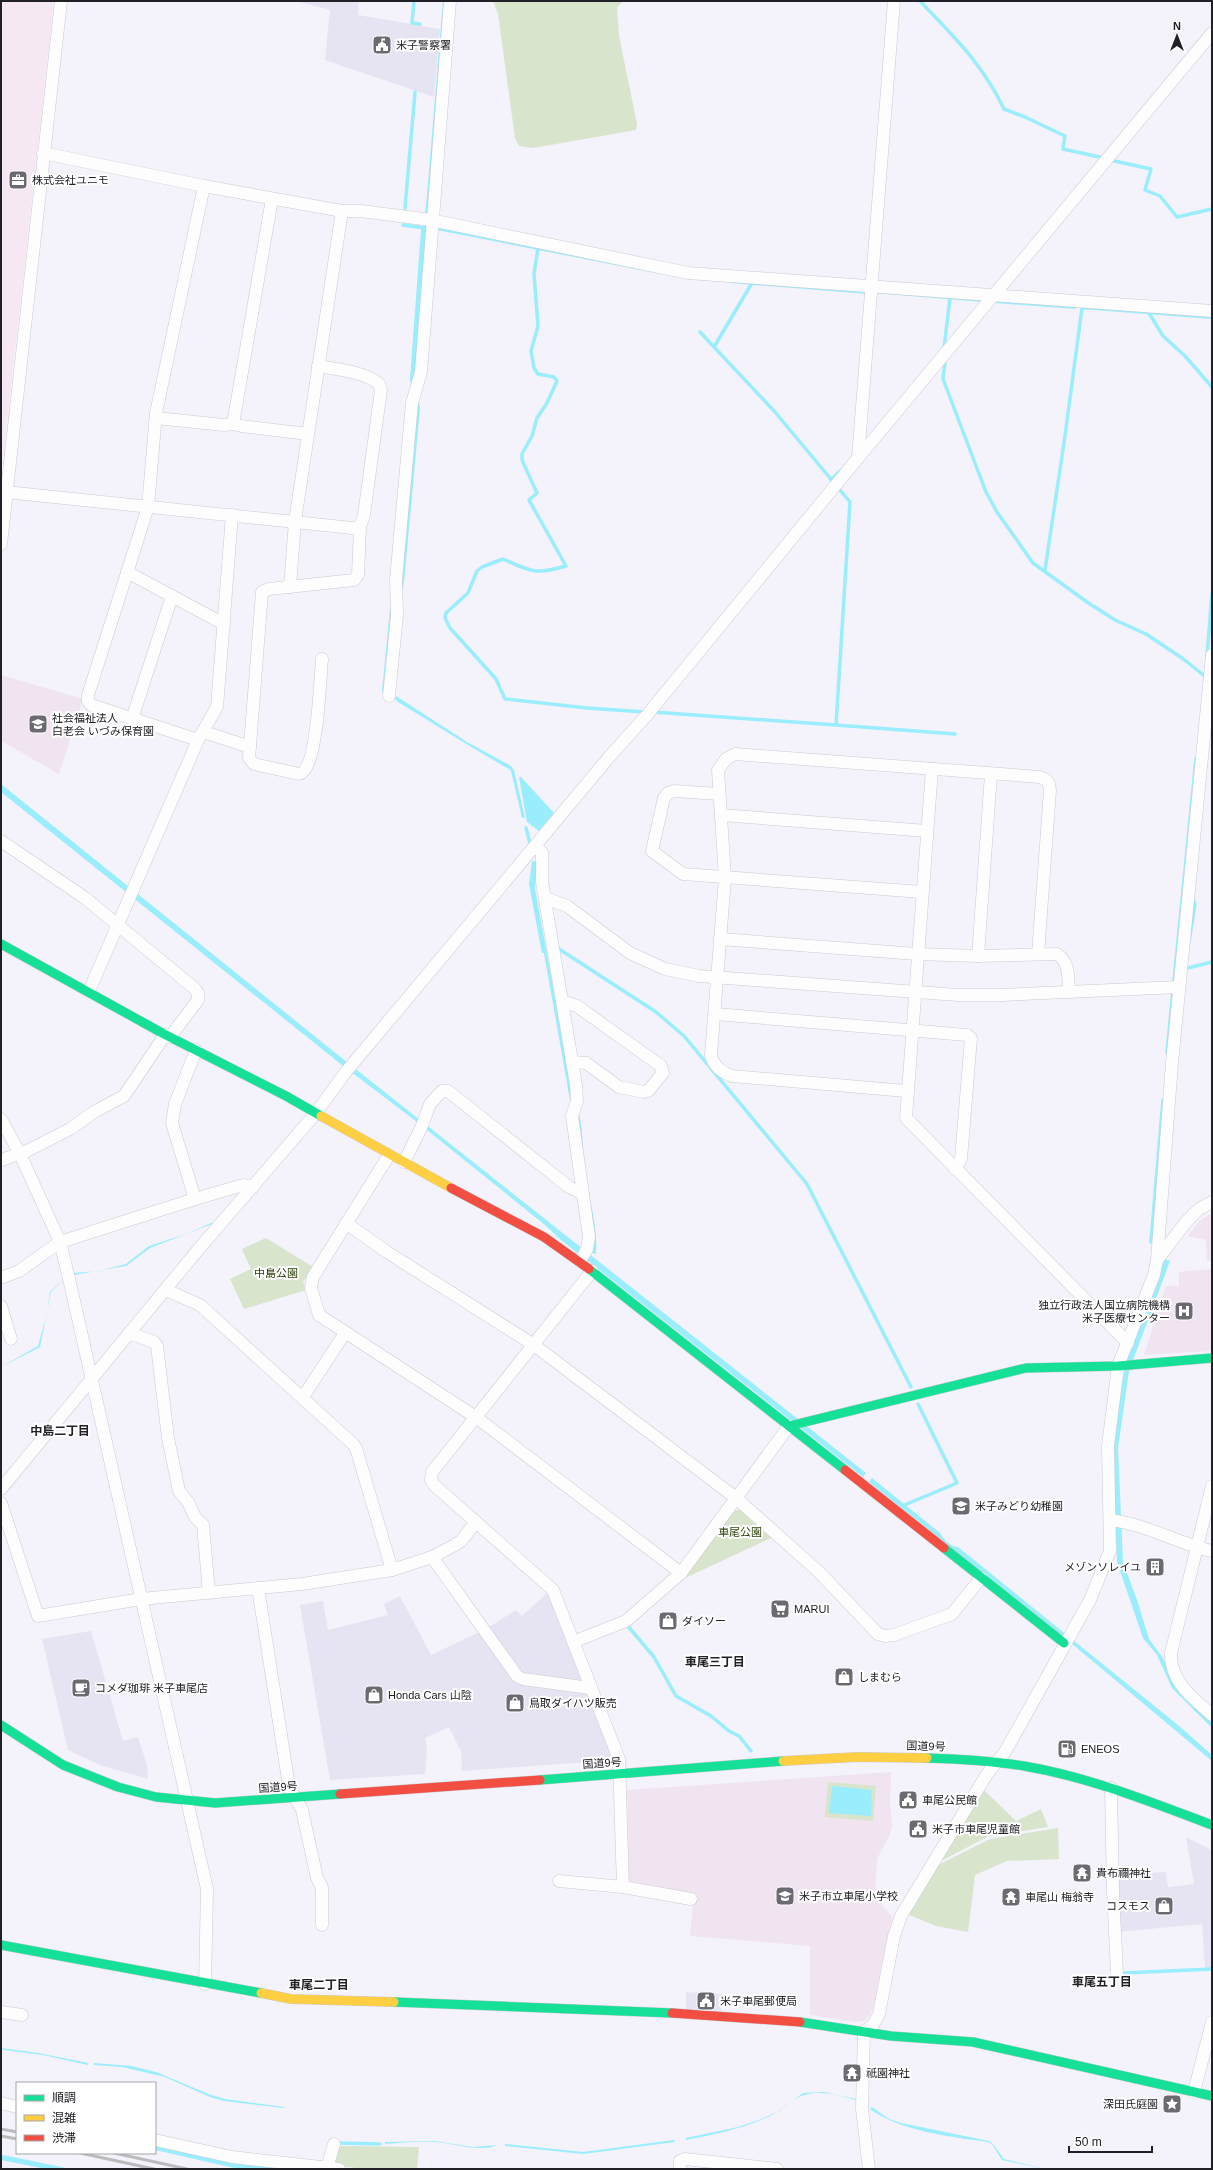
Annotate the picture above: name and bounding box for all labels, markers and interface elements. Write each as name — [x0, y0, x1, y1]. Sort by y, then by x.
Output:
north arrow — [1157, 16, 1197, 56]
text: N — [1173, 20, 1181, 32]
public building icon: 米子警察署 — [371, 34, 393, 56]
place label: 米子警察署 — [396, 39, 451, 51]
office icon: 株式会社ユニモ — [7, 169, 29, 191]
place label: 株式会社ユニモ — [32, 174, 109, 186]
place label: 社会福祉法人 白老会 いづみ保育園 — [52, 712, 154, 737]
school or university icon: 社会福祉法人 白老会 いづみ保育園 — [27, 713, 49, 735]
park label: 中島公園 — [254, 1267, 298, 1279]
place label: 独立行政法人国立病院機構 米子医療センター — [1038, 1299, 1170, 1324]
hospital icon: 独立行政法人国立病院機構 米子医療センター — [1173, 1300, 1195, 1322]
district label: 中島二丁目 — [30, 1424, 90, 1438]
school or university icon: 米子みどり幼稚園 — [950, 1495, 972, 1517]
place label: 米子みどり幼稚園 — [975, 1500, 1063, 1512]
park label: 車尾公園 — [718, 1526, 762, 1538]
building icon: メゾンソレイユ — [1144, 1556, 1166, 1578]
place label: メゾンソレイユ — [1064, 1561, 1141, 1573]
supermarket icon: MARUI — [769, 1598, 791, 1620]
place label: MARUI — [794, 1603, 829, 1615]
shop icon: ダイソー — [657, 1610, 679, 1632]
place label: ダイソー — [682, 1615, 726, 1627]
district label: 車尾三丁目 — [685, 1655, 745, 1669]
shop icon: しまむら — [833, 1666, 855, 1688]
place label: しまむら — [858, 1671, 902, 1683]
cafe icon: コメダ珈琲 米子車尾店 — [70, 1677, 92, 1699]
place label: コメダ珈琲 米子車尾店 — [95, 1682, 208, 1694]
shop icon: Honda Cars 山陰 — [363, 1684, 385, 1706]
place label: Honda Cars 山陰 — [388, 1689, 472, 1701]
shop icon: 鳥取ダイハツ販売 — [504, 1692, 526, 1714]
place label: 鳥取ダイハツ販売 — [529, 1697, 617, 1709]
fuel station icon: ENEOS — [1056, 1738, 1078, 1760]
street label: 国道9号 — [906, 1739, 946, 1753]
place label: ENEOS — [1081, 1743, 1120, 1755]
street label: 国道9号 — [582, 1756, 622, 1770]
street label: 国道9号 — [258, 1780, 298, 1794]
public building icon: 車尾公民館 — [897, 1789, 919, 1811]
place label: 車尾公民館 — [922, 1794, 977, 1806]
public building icon: 米子市車尾児童館 — [907, 1818, 929, 1840]
place label: 米子市車尾児童館 — [932, 1823, 1020, 1835]
temple icon: 貴布禰神社 — [1071, 1862, 1093, 1884]
place label: 貴布禰神社 — [1096, 1867, 1151, 1879]
school or university icon: 米子市立車尾小学校 — [774, 1885, 796, 1907]
temple icon: 車尾山 梅翁寺 — [1000, 1886, 1022, 1908]
place label: 米子市立車尾小学校 — [799, 1890, 898, 1902]
place label: 車尾山 梅翁寺 — [1025, 1891, 1094, 1903]
shop icon: コスモス — [1153, 1895, 1175, 1917]
place label: コスモス — [1106, 1900, 1150, 1912]
district label: 車尾五丁目 — [1072, 1975, 1132, 1989]
district label: 車尾二丁目 — [289, 1978, 349, 1992]
public building icon: 米子車尾郵便局 — [695, 1990, 717, 2012]
place label: 米子車尾郵便局 — [720, 1995, 797, 2007]
temple icon: 祇園神社 — [841, 2062, 863, 2084]
place label: 祇園神社 — [866, 2067, 910, 2079]
legend — [16, 2082, 156, 2154]
text: 順調 — [52, 2091, 76, 2105]
place icon: 深田氏庭園 — [1161, 2093, 1183, 2115]
place label: 深田氏庭園 — [1103, 2098, 1158, 2110]
text: 混雑 — [52, 2111, 76, 2125]
scale bar — [1069, 2128, 1152, 2154]
text: 渋滞 — [52, 2131, 76, 2145]
text: 50 m — [1075, 2135, 1102, 2149]

